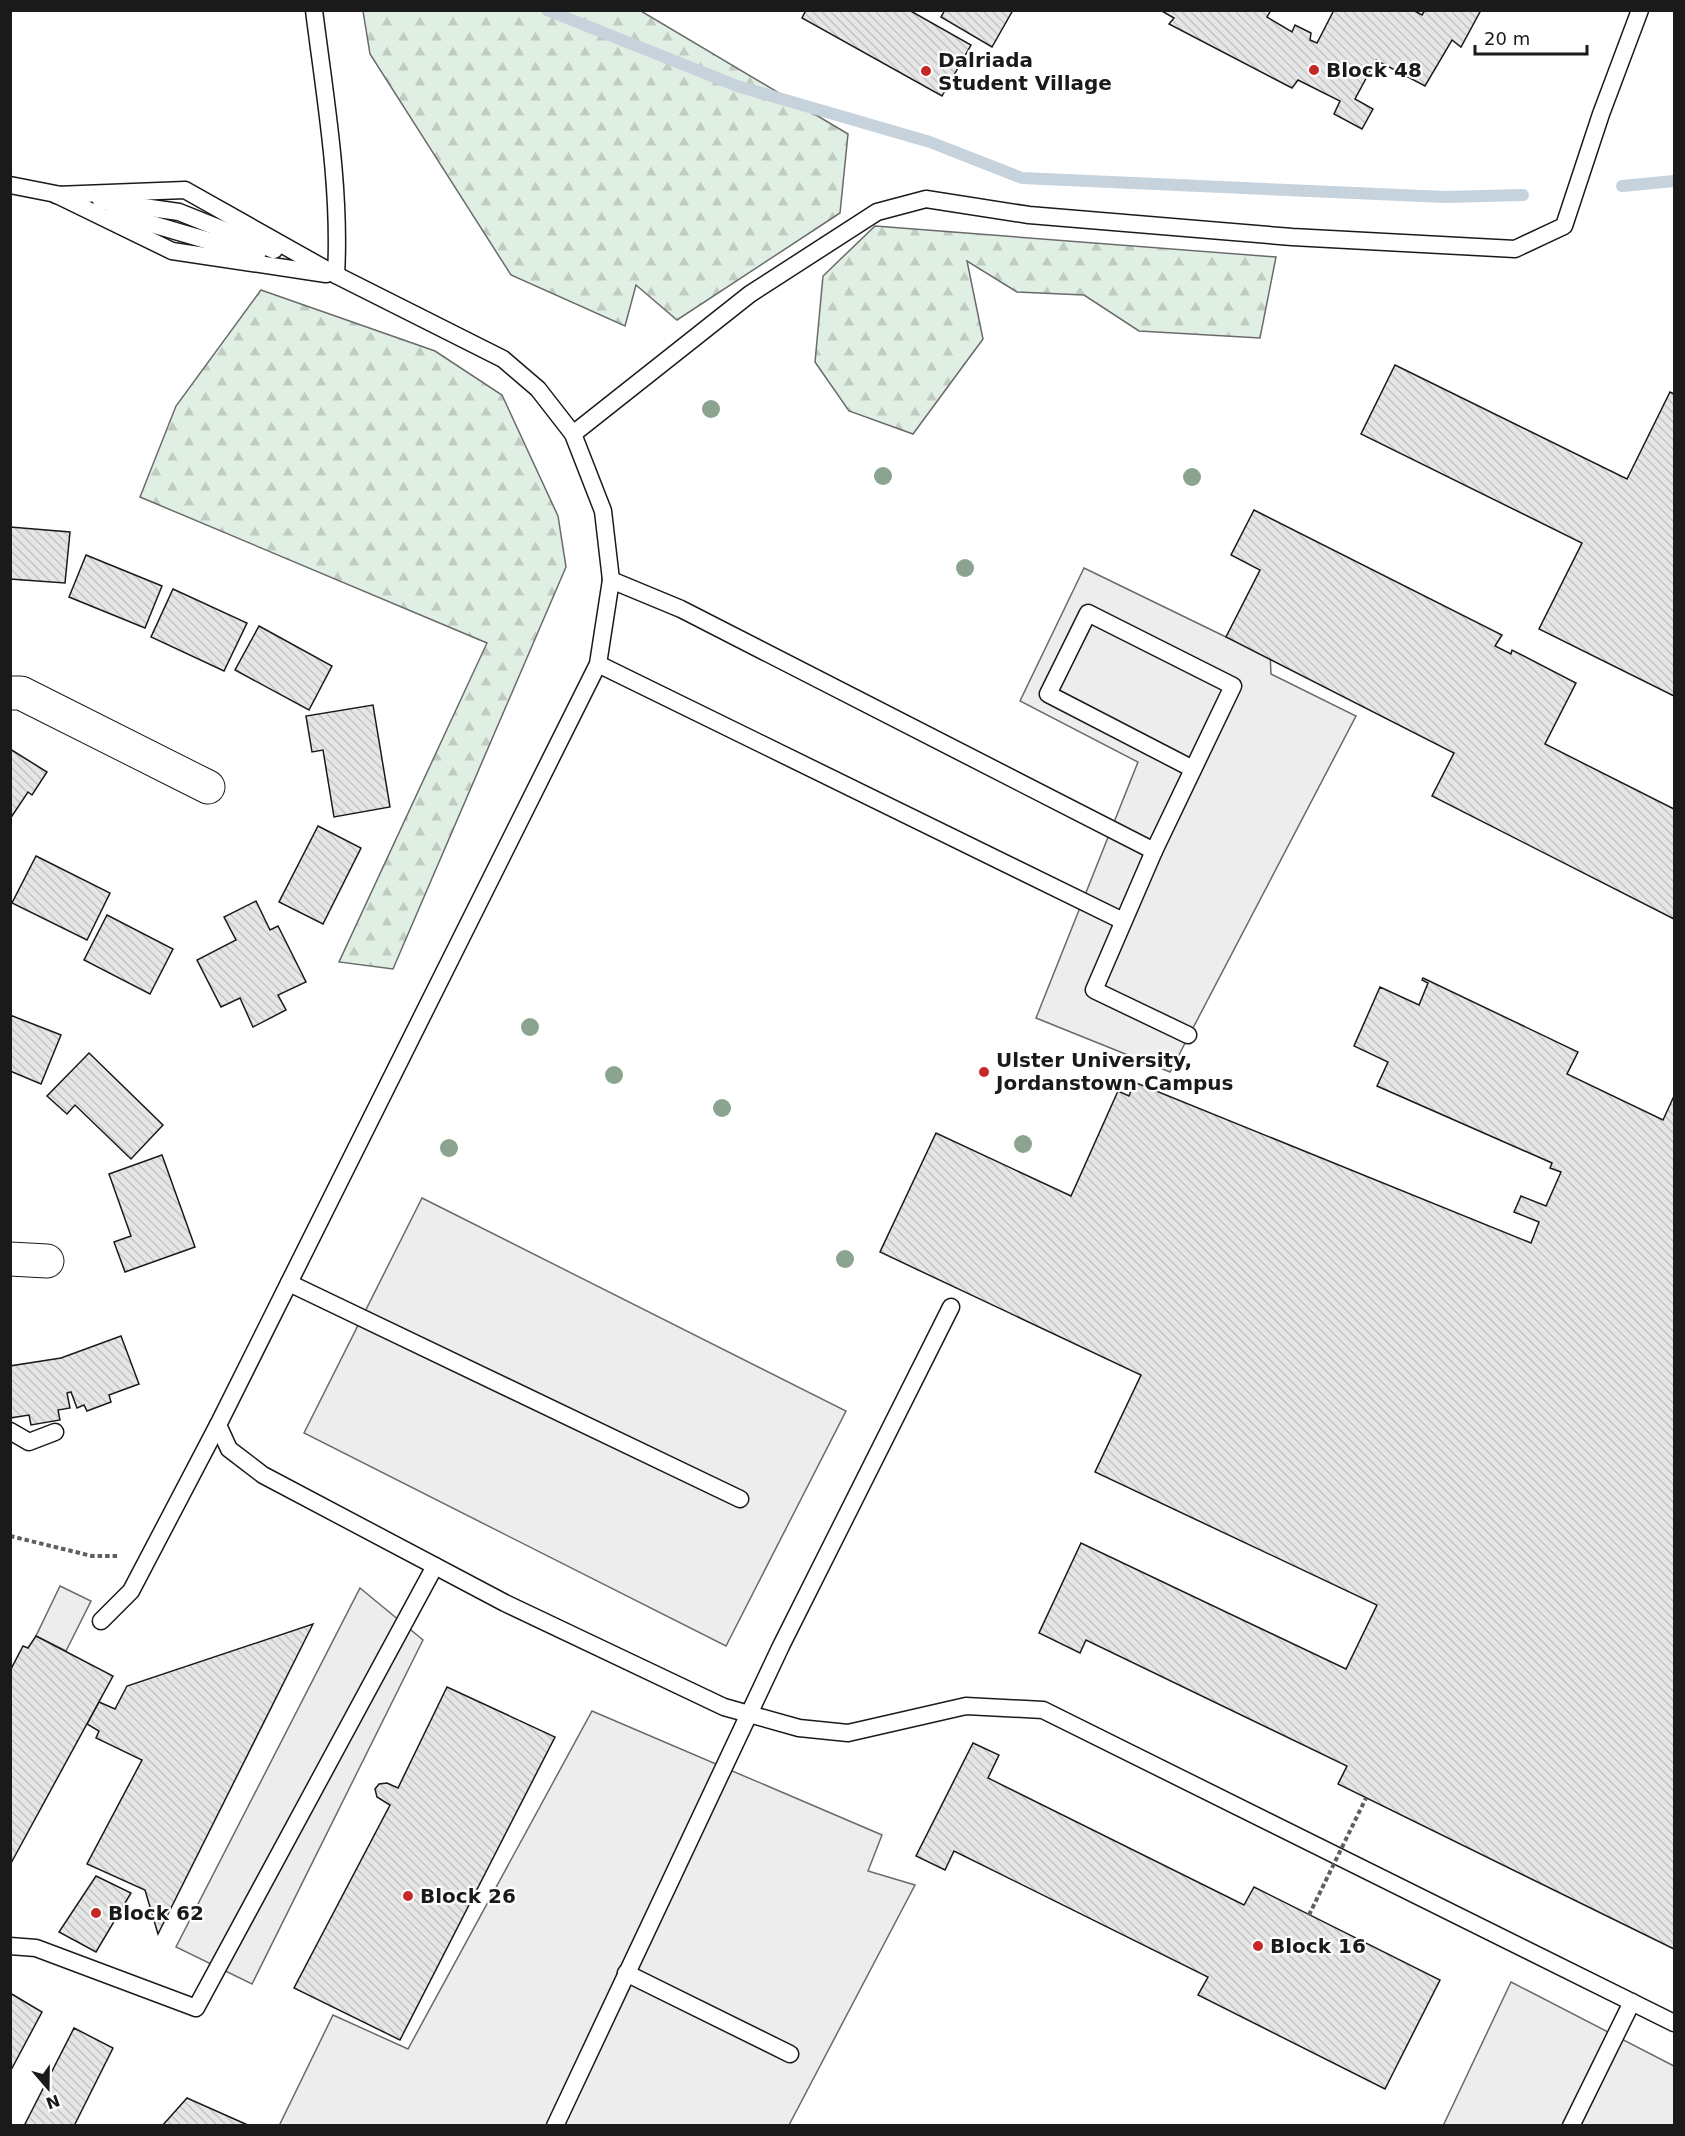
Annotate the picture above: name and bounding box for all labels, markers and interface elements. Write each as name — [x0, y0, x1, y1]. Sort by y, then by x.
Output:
scale bar — [1475, 18, 1588, 56]
text: 20 m — [1484, 28, 1530, 49]
place label: Dalriada Student Village — [938, 48, 1112, 95]
place label: Block 48 — [1326, 58, 1422, 82]
marker: Block 48 — [1307, 63, 1321, 77]
marker: Dalriada Student Village — [919, 64, 933, 78]
place label: Ulster University, Jordanstown Campus — [994, 1048, 1233, 1095]
marker: Ulster University, Jordanstown Campus — [977, 1065, 991, 1079]
place label: Block 26 — [420, 1884, 516, 1908]
marker: Block 26 — [401, 1889, 415, 1903]
place label: Block 62 — [108, 1901, 204, 1925]
marker: Block 62 — [89, 1906, 103, 1920]
place label: Block 16 — [1270, 1934, 1366, 1958]
marker: Block 16 — [1251, 1939, 1265, 1953]
north arrow — [18, 2058, 78, 2118]
text: N — [43, 2090, 63, 2113]

